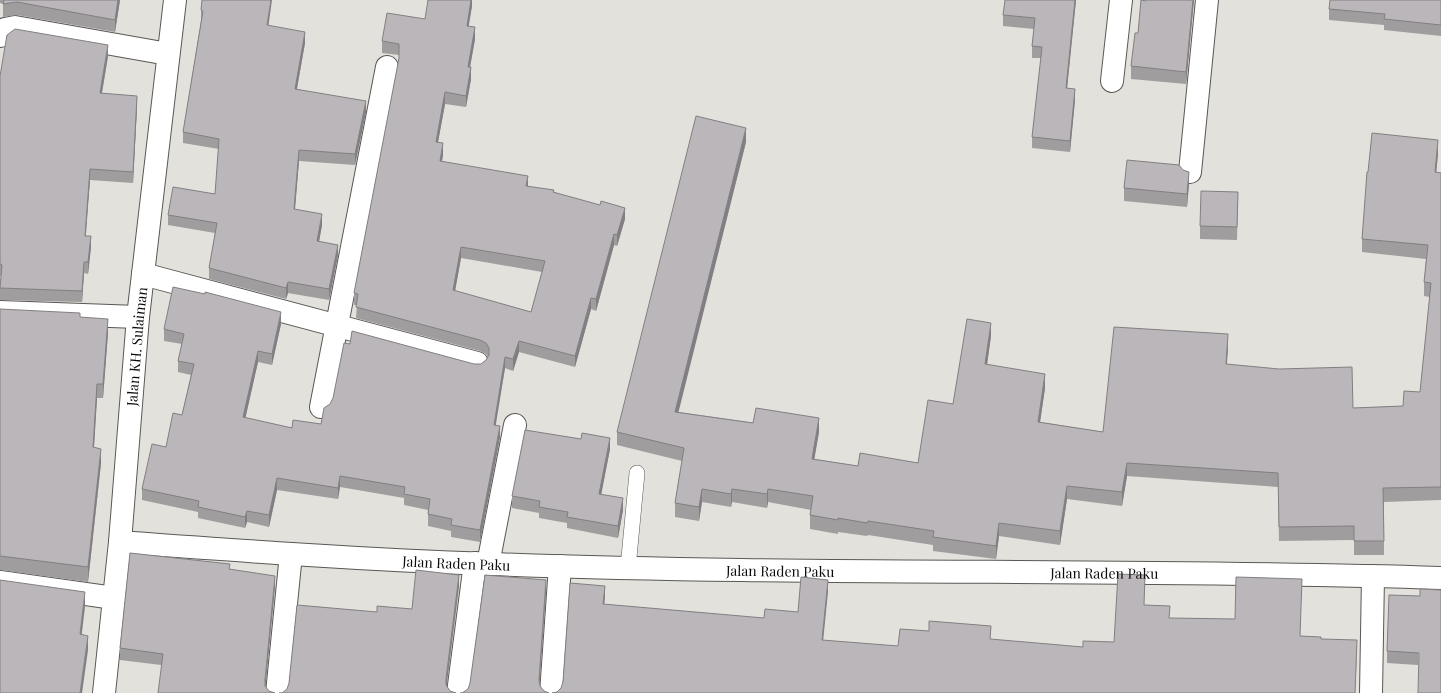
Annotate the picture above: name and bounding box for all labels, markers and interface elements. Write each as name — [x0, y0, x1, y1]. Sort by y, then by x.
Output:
street label: Jalan KH. Sulaiman — [121, 285, 151, 408]
street label: Jalan Raden Paku — [401, 551, 511, 574]
street label: Jalan Raden Paku — [725, 560, 834, 580]
street label: Jalan Raden Paku — [1049, 563, 1158, 582]

